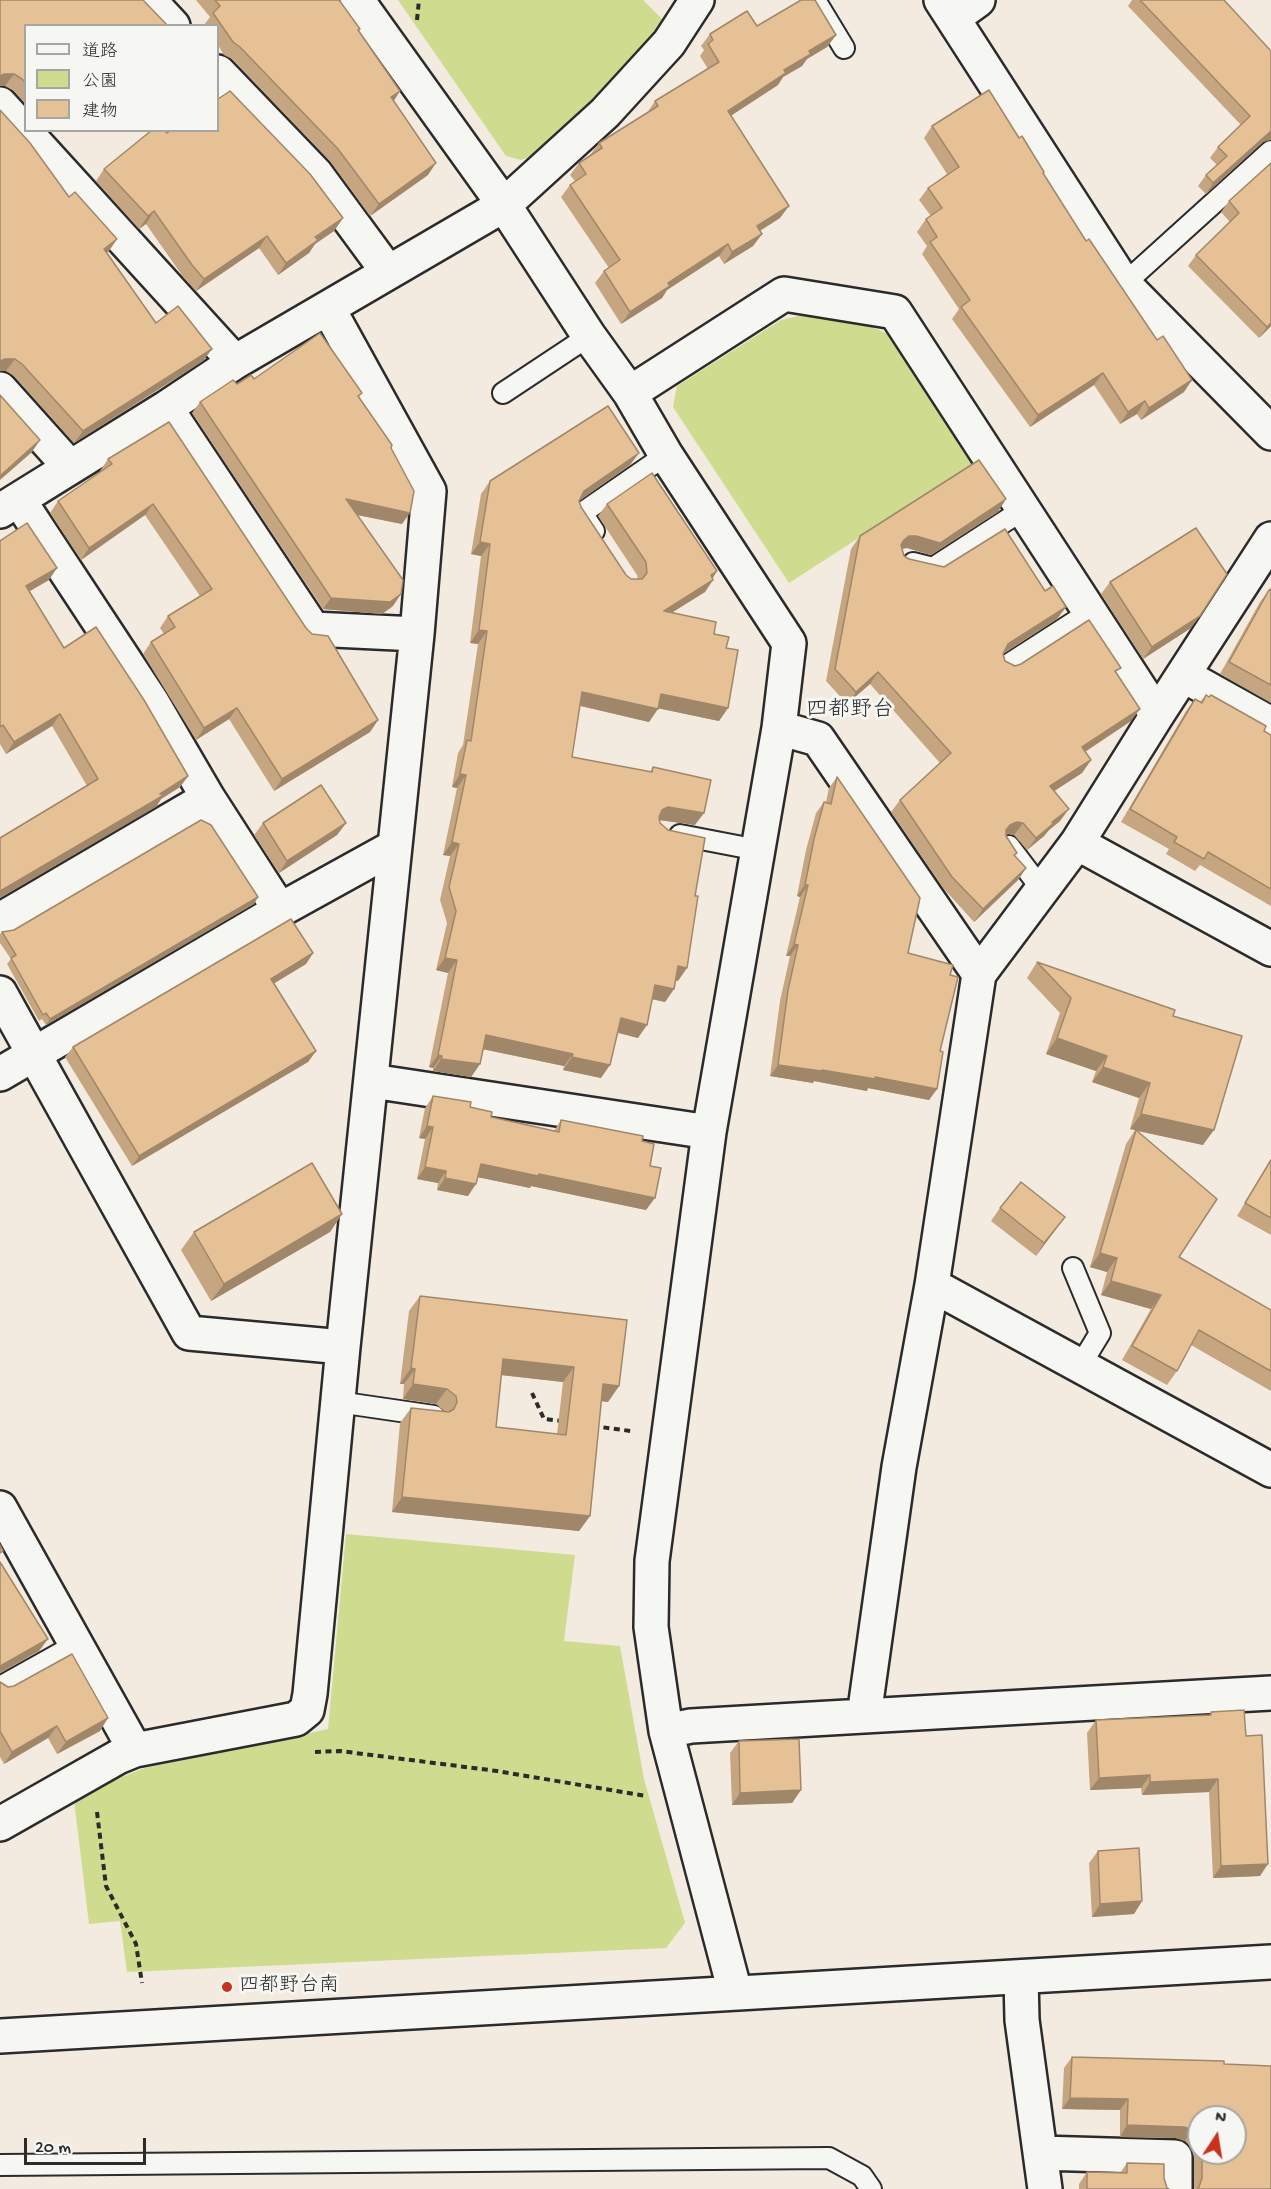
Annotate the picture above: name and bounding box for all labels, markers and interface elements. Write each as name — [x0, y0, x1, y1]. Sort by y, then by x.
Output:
legend — [24, 24, 219, 132]
text: 道路 — [82, 42, 118, 63]
text: 公園 — [82, 72, 118, 93]
text: 建物 — [82, 102, 118, 123]
district label: 四都野台 — [806, 699, 894, 725]
place label: 四都野台南 — [239, 1975, 339, 1999]
marker: 四都野台南 — [220, 1980, 234, 1994]
north arrow — [1187, 2105, 1247, 2165]
text: N — [1213, 2108, 1228, 2129]
scale bar — [27, 2126, 148, 2164]
text: 20 m — [35, 2138, 71, 2159]

